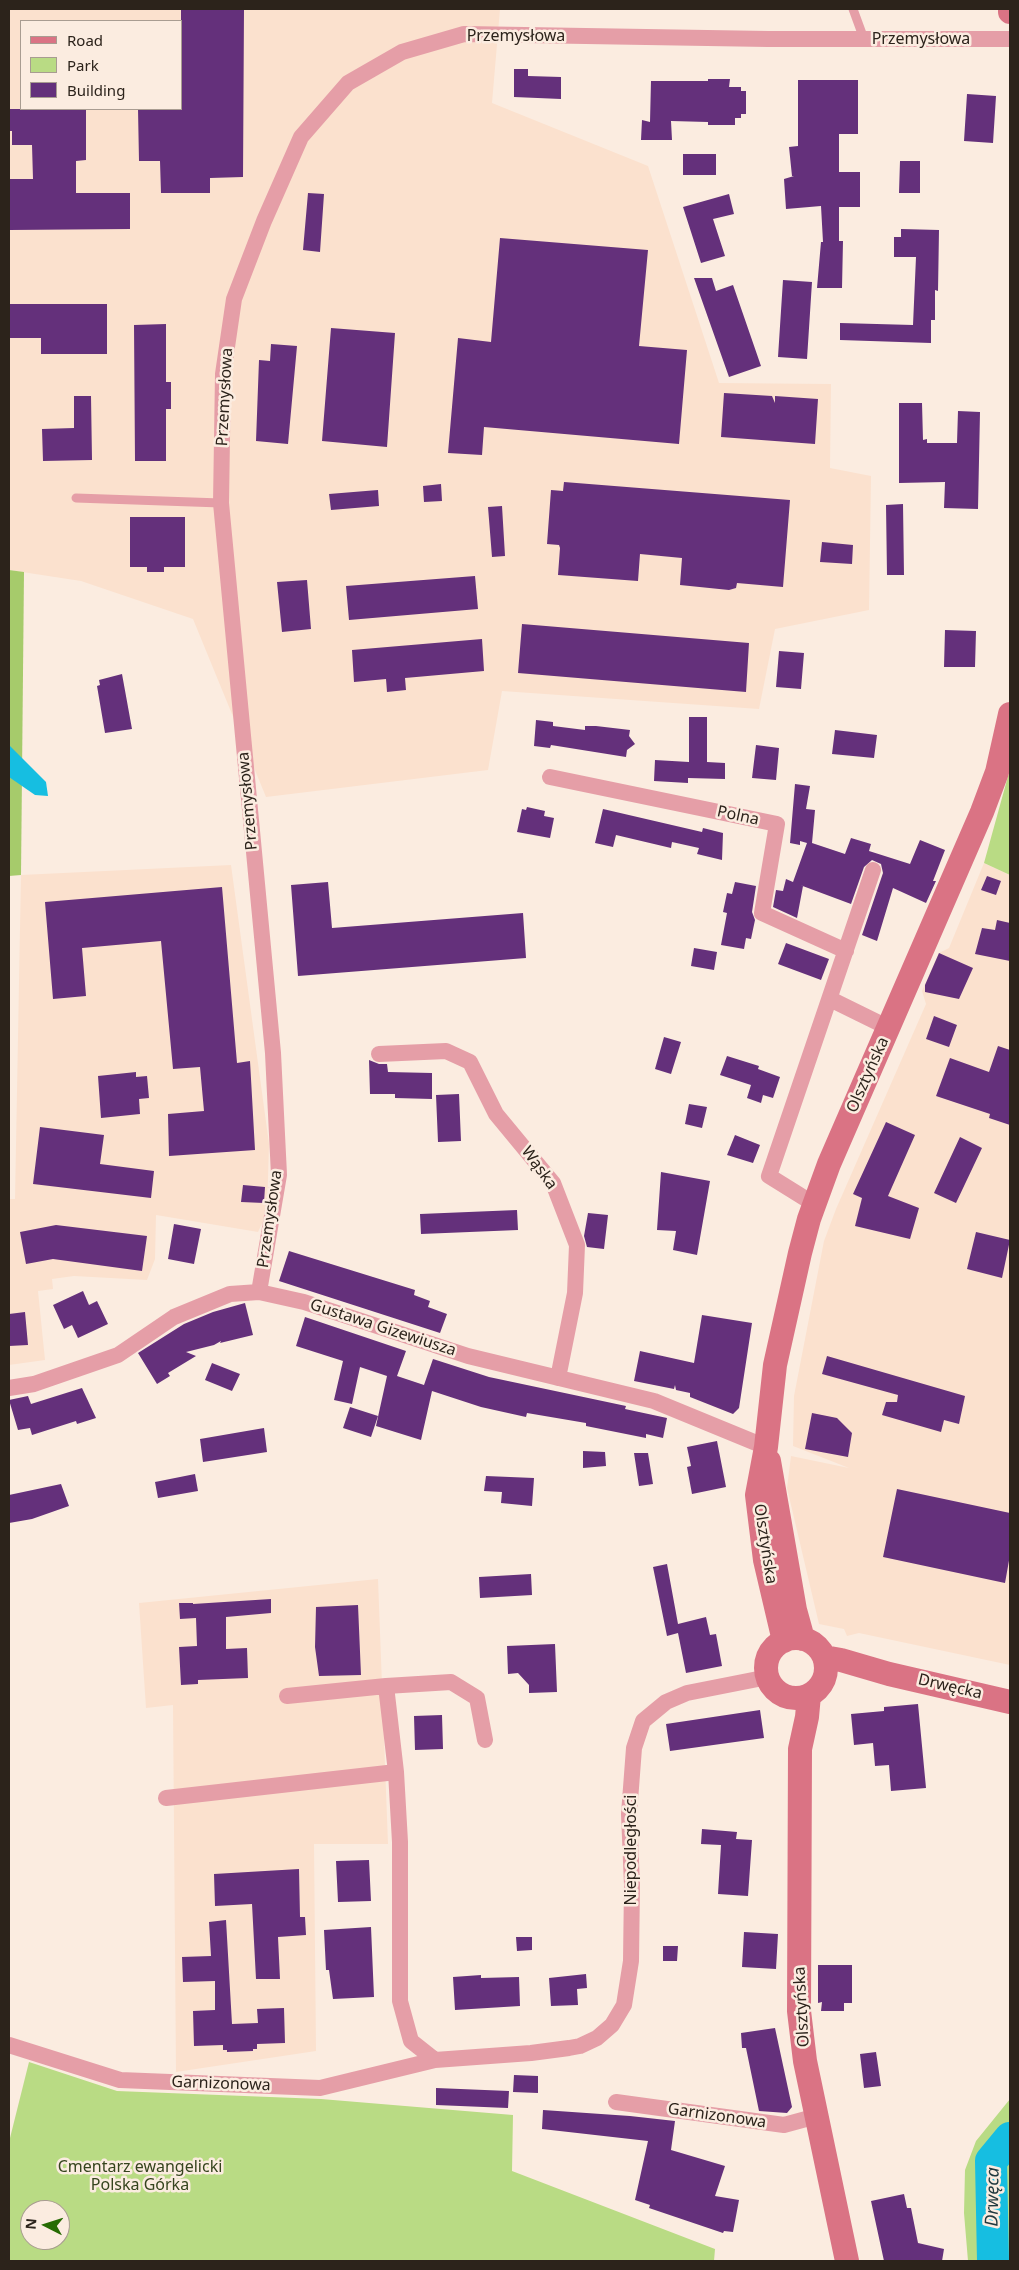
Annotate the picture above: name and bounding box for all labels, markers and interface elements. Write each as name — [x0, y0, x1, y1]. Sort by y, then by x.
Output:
legend — [20, 20, 182, 110]
street label: Przemysłowa — [467, 26, 565, 46]
street label: Przemysłowa — [872, 29, 970, 49]
text: Road — [67, 30, 103, 50]
text: Park — [67, 55, 99, 75]
text: Building — [67, 80, 125, 100]
street label: Przemysłowa — [213, 347, 237, 447]
street label: Przemysłowa — [234, 751, 262, 851]
street label: Polna — [715, 802, 761, 830]
street label: Olsztyńska — [843, 1034, 893, 1116]
street label: Wąska — [517, 1143, 561, 1193]
street label: Przemysłowa — [254, 1169, 286, 1269]
street label: Gustawa Gizewiusza — [308, 1295, 458, 1361]
street label: Olsztyńska — [749, 1503, 781, 1585]
street label: Drwęcka — [916, 1670, 984, 1704]
street label: Niepodległości — [621, 1795, 641, 1905]
street label: Olsztyńska — [790, 1966, 814, 2048]
street label: Garnizonowa — [171, 2073, 271, 2095]
street label: Garnizonowa — [667, 2100, 767, 2132]
park label: Cmentarz ewangelicki Polska Górka — [58, 2157, 222, 2195]
water label: Drwęca — [982, 2167, 1004, 2227]
north arrow — [20, 2200, 70, 2250]
text: N — [21, 2217, 41, 2230]

